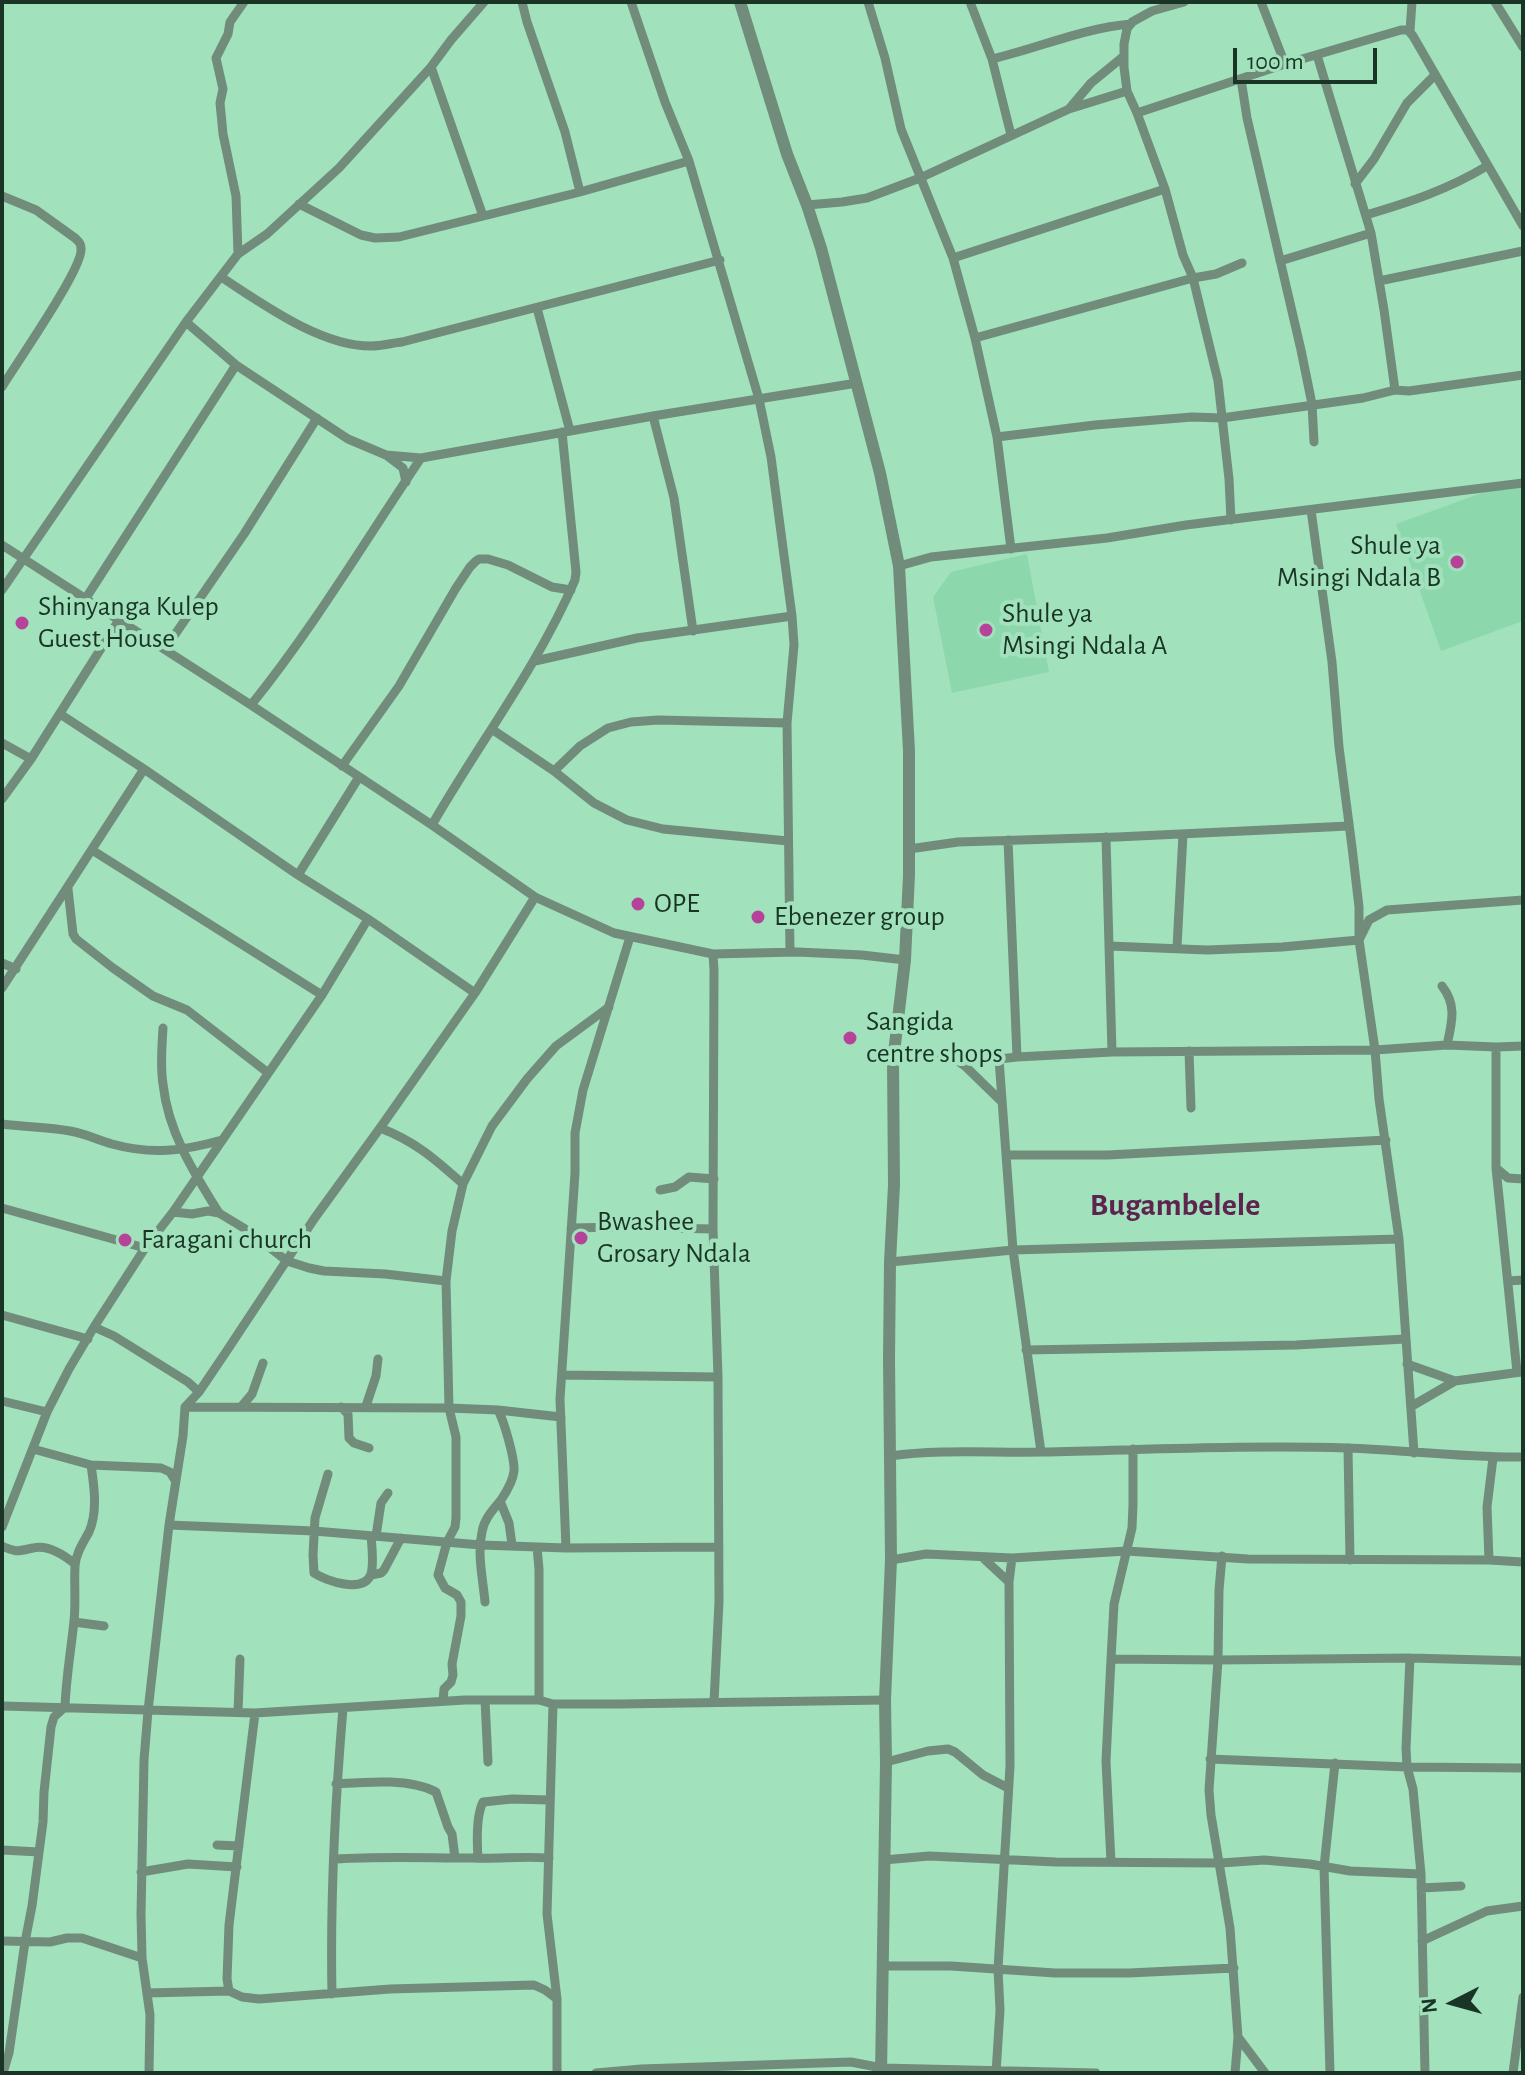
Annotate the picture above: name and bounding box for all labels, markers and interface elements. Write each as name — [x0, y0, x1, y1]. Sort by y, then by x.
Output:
scale bar — [1237, 32, 1381, 82]
text: 100 m — [1247, 50, 1304, 74]
place label: Shule ya Msingi Ndala B — [1277, 529, 1441, 595]
marker: Shule ya Msingi Ndala B — [1448, 553, 1466, 571]
place label: Shinyanga Kulep Guest House — [38, 590, 219, 656]
place label: Shule ya Msingi Ndala A — [1002, 597, 1167, 663]
marker: Shinyanga Kulep Guest House — [13, 614, 31, 632]
marker: Shule ya Msingi Ndala A — [977, 621, 995, 639]
place label: OPE — [654, 887, 700, 921]
marker: OPE — [629, 895, 647, 913]
place label: Ebenezer group — [774, 900, 945, 934]
marker: Ebenezer group — [749, 908, 767, 926]
place label: Sangida centre shops — [866, 1005, 1003, 1071]
marker: Sangida centre shops — [841, 1029, 859, 1047]
district label: Bugambelele — [1090, 1186, 1260, 1224]
place label: Bwashee Grosary Ndala — [597, 1205, 751, 1271]
place label: Faragani church — [141, 1223, 312, 1257]
marker: Bwashee Grosary Ndala — [572, 1229, 590, 1247]
marker: Faragani church — [116, 1231, 134, 1249]
north arrow — [1413, 1963, 1493, 2043]
text: N — [1417, 1997, 1441, 2014]

